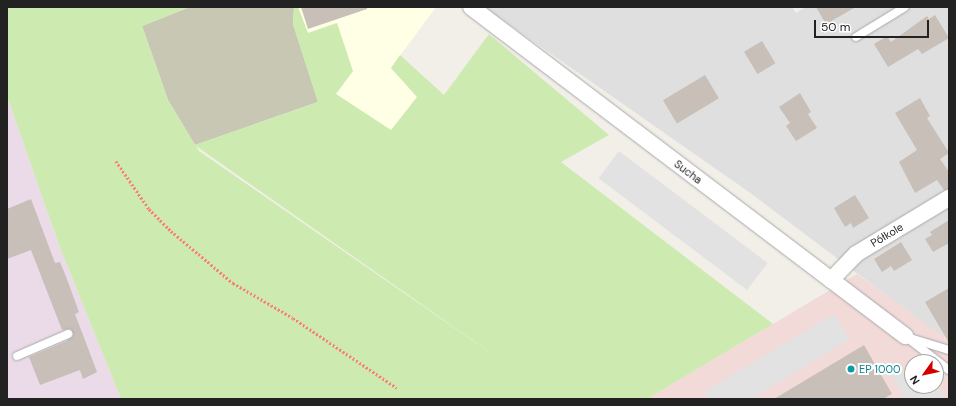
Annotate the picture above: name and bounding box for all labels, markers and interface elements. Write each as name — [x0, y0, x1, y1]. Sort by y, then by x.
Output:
scale bar — [816, 12, 931, 38]
text: 50 m — [821, 19, 850, 35]
street label: Sucha — [672, 157, 704, 187]
street label: Półkole — [868, 220, 906, 250]
north arrow — [904, 354, 944, 394]
place label: EP 1000 — [859, 362, 901, 376]
marker: EP 1000 — [846, 364, 856, 374]
text: N — [907, 373, 923, 387]

